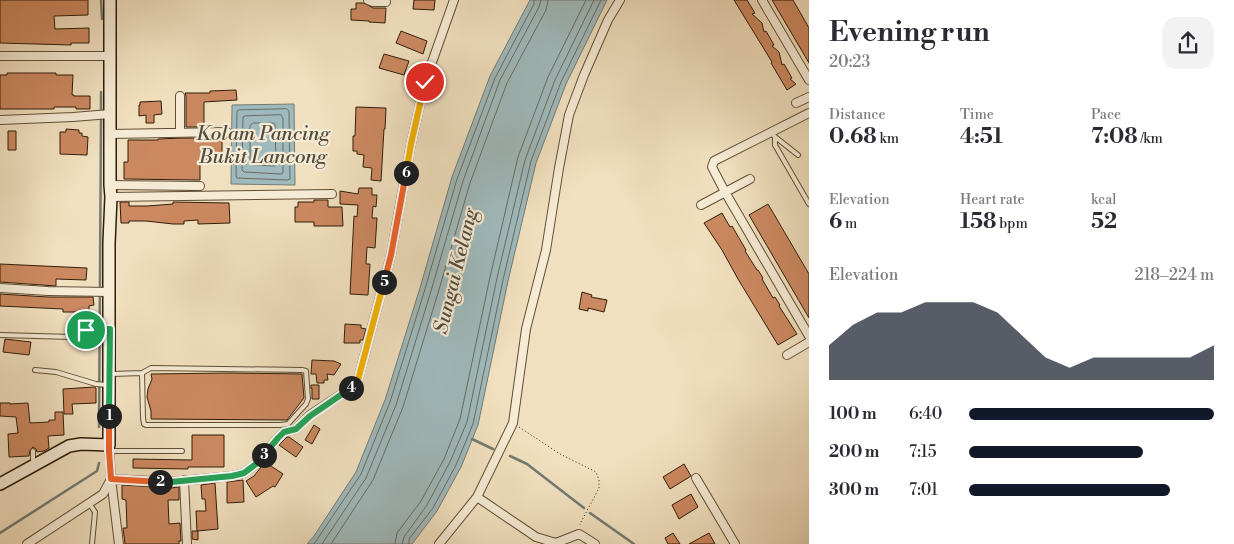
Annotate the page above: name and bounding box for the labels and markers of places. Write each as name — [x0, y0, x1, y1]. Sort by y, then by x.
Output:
pin — [404, 61, 446, 103]
pin: 6 — [394, 160, 418, 186]
pin: 5 — [372, 270, 396, 294]
pin — [65, 309, 107, 351]
pin: 4 — [338, 376, 364, 400]
pin: 1 — [96, 404, 122, 428]
pin: 3 — [252, 442, 276, 468]
pin: 2 — [148, 470, 172, 494]

